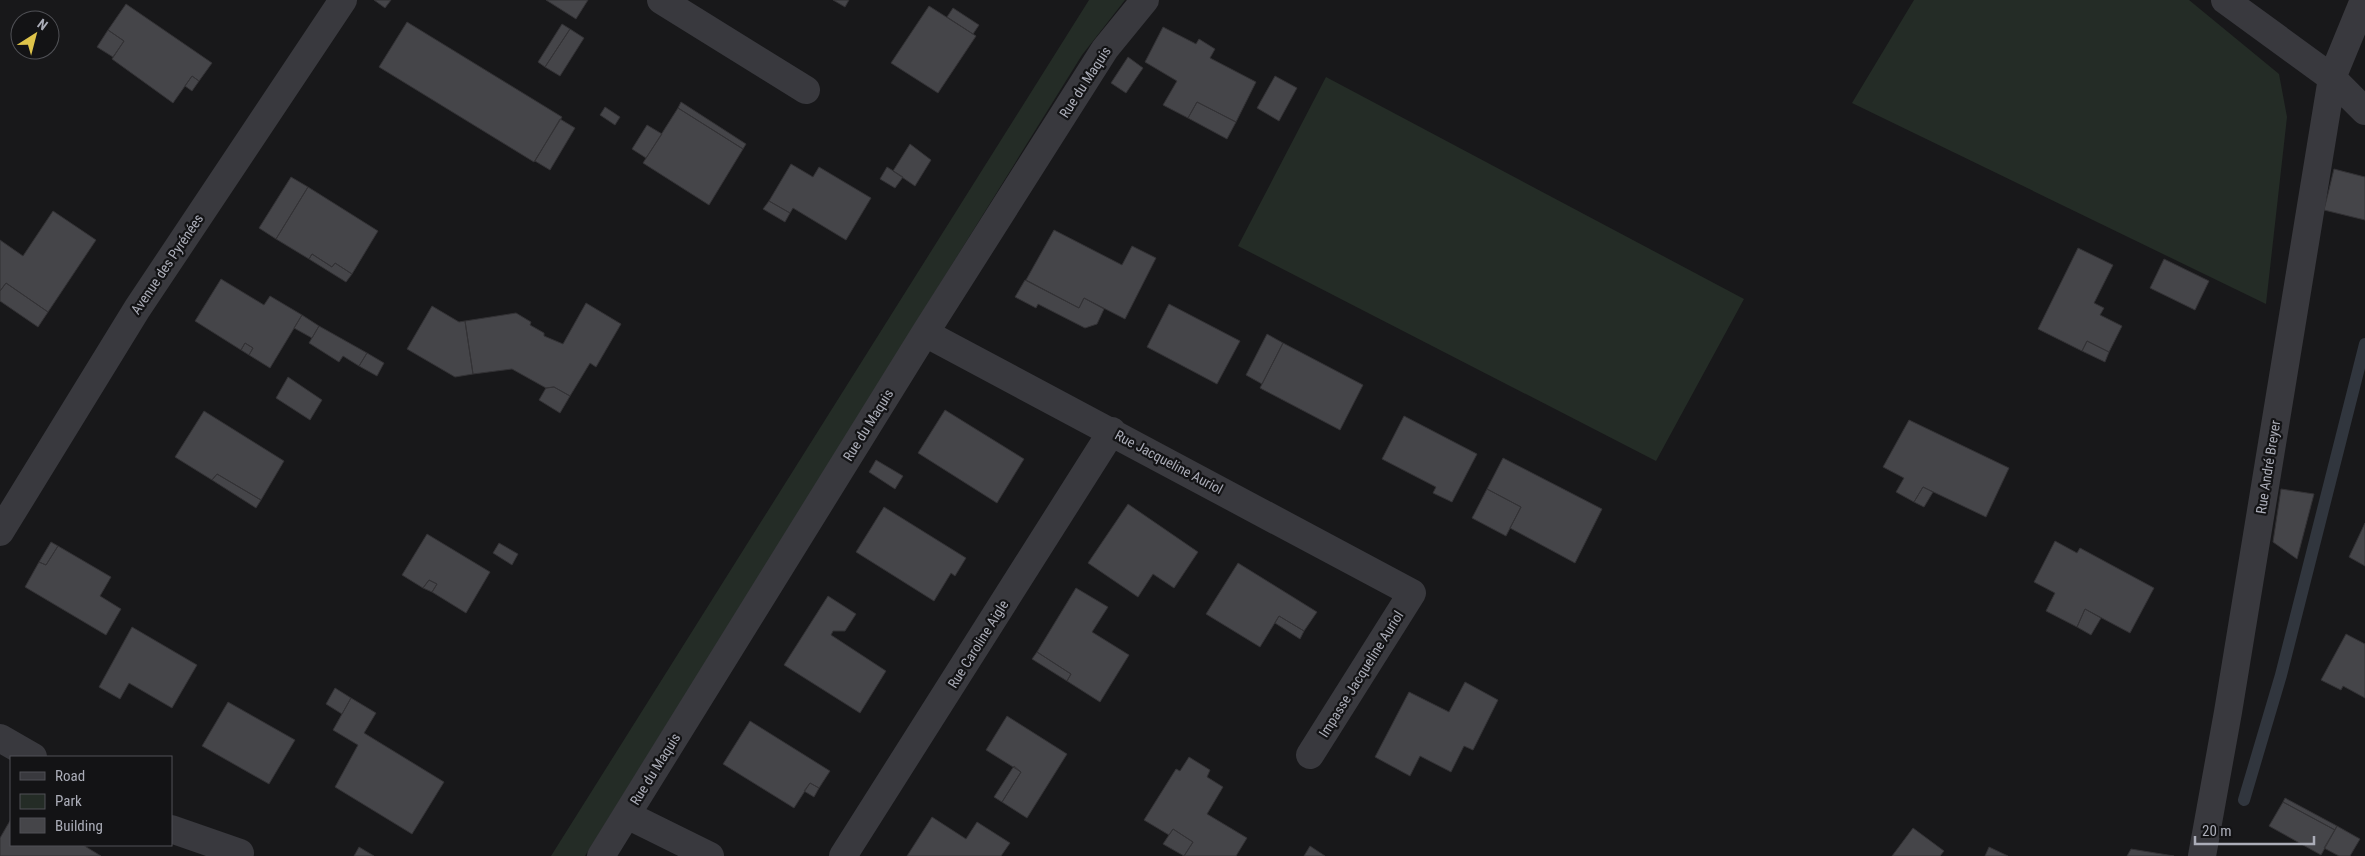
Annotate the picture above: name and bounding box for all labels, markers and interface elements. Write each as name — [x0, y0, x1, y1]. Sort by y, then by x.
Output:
north arrow — [10, 10, 60, 60]
text: N — [34, 15, 51, 33]
street label: Rue du Maquis — [1056, 43, 1114, 121]
street label: Avenue des Pyrénées — [128, 211, 206, 317]
street label: Rue du Maquis — [840, 386, 896, 464]
street label: Rue André Breyer — [2253, 419, 2283, 515]
street label: Rue Jacqueline Auriol — [1112, 427, 1226, 497]
street label: Rue Caroline Aigle — [945, 597, 1012, 691]
street label: Impasse Jacqueline Auriol — [1316, 608, 1406, 740]
street label: Rue du Maquis — [627, 730, 683, 808]
legend — [10, 756, 172, 846]
text: Road — [55, 767, 85, 785]
text: Park — [55, 792, 82, 810]
scale bar — [2195, 814, 2314, 846]
text: Building — [55, 817, 103, 835]
text: 20 m — [2202, 822, 2232, 840]

